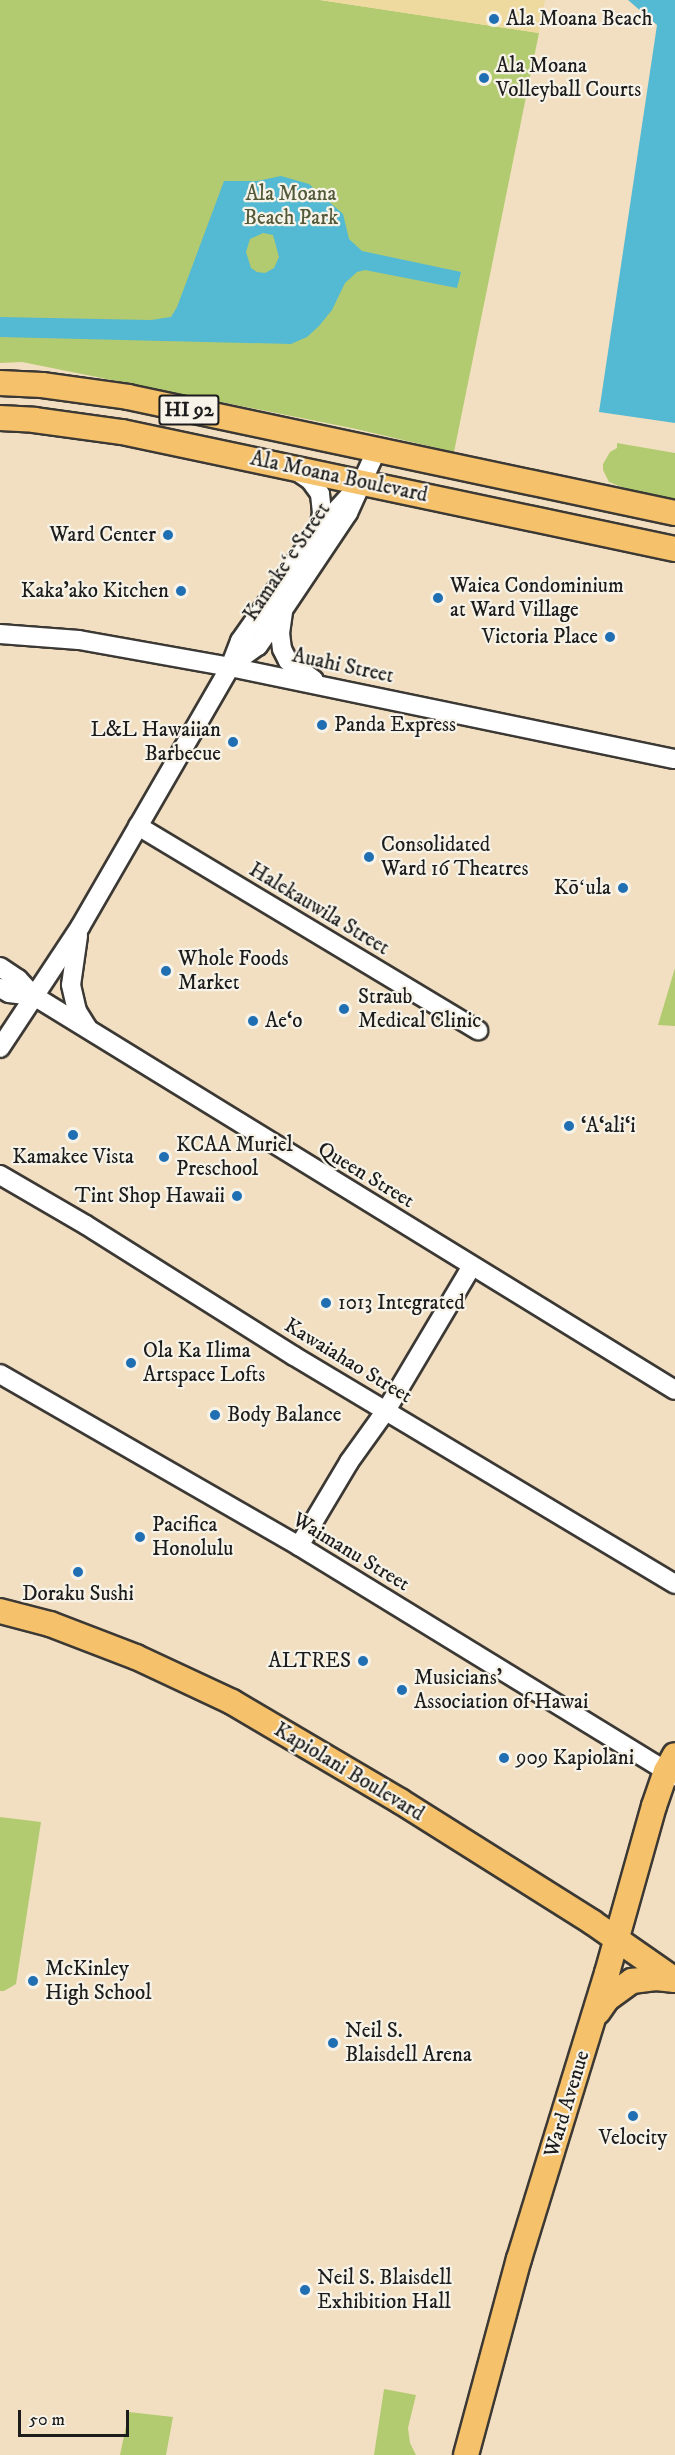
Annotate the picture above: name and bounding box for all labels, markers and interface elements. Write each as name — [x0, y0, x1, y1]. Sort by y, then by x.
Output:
place label: Ala Moana Beach — [506, 6, 652, 32]
marker: Ala Moana Beach — [487, 12, 501, 26]
place label: Ala Moana Volleyball Courts — [496, 53, 641, 103]
marker: Ala Moana Volleyball Courts — [477, 71, 491, 85]
park label: Ala Moana Beach Park — [244, 181, 338, 231]
road number: HI 92 — [158, 393, 220, 427]
street label: Ala Moana Boulevard — [248, 446, 430, 508]
street label: Kamakeʻe Street — [239, 499, 335, 625]
place label: Ward Center — [50, 522, 156, 548]
marker: Ward Center — [161, 528, 175, 542]
place label: Waiea Condominium at Ward Village — [450, 573, 624, 623]
place label: Kaka'ako Kitchen — [21, 578, 169, 604]
marker: Kaka'ako Kitchen — [174, 584, 188, 598]
marker: Waiea Condominium at Ward Village — [431, 591, 445, 605]
place label: Victoria Place — [482, 624, 598, 650]
marker: Victoria Place — [603, 630, 617, 644]
street label: Auahi Street — [290, 643, 396, 689]
place label: Panda Express — [334, 712, 456, 738]
place label: L&L Hawaiian Barbecue — [91, 717, 221, 767]
marker: Panda Express — [315, 718, 329, 732]
marker: L&L Hawaiian Barbecue — [226, 735, 240, 749]
place label: Consolidated Ward 16 Theatres — [381, 832, 528, 882]
marker: Consolidated Ward 16 Theatres — [362, 850, 376, 864]
street label: Halekauwila Street — [244, 857, 394, 961]
place label: Kōʻula — [556, 875, 611, 901]
marker: Kōʻula — [616, 881, 630, 895]
place label: Whole Foods Market — [178, 946, 288, 996]
marker: Whole Foods Market — [159, 964, 173, 978]
place label: Straub Medical Clinic — [358, 984, 481, 1034]
marker: Straub Medical Clinic — [335, 1000, 353, 1018]
place label: Ae‘o — [265, 1008, 302, 1034]
marker: Ae‘o — [246, 1014, 260, 1028]
place label: ‘A‘ali‘i — [581, 1113, 636, 1139]
marker: ‘A‘ali‘i — [562, 1119, 576, 1133]
marker: Kamakee Vista — [66, 1128, 80, 1142]
place label: KCAA Muriel Preschool — [176, 1132, 293, 1182]
street label: Queen Street — [313, 1136, 419, 1214]
place label: Kamakee Vista — [12, 1144, 134, 1170]
marker: KCAA Muriel Preschool — [157, 1150, 171, 1164]
place label: Tint Shop Hawaii — [75, 1183, 225, 1209]
marker: Tint Shop Hawaii — [230, 1189, 244, 1203]
place label: 1013 Integrated — [338, 1290, 465, 1316]
marker: 1013 Integrated — [319, 1296, 333, 1310]
street label: Kawaiahao Street — [280, 1313, 416, 1409]
place label: Ola Ka Ilima Artspace Lofts — [143, 1338, 265, 1388]
marker: Ola Ka Ilima Artspace Lofts — [124, 1356, 138, 1370]
place label: Body Balance — [227, 1402, 341, 1428]
marker: Body Balance — [208, 1408, 222, 1422]
street label: Waimanu Street — [288, 1507, 414, 1597]
place label: Pacifica Honolulu — [152, 1512, 233, 1562]
marker: Pacifica Honolulu — [133, 1530, 147, 1544]
marker: Doraku Sushi — [71, 1565, 85, 1579]
place label: Doraku Sushi — [22, 1581, 134, 1607]
place label: ALTRES — [268, 1648, 351, 1674]
marker: ALTRES — [356, 1654, 370, 1668]
place label: Musicians' Association of Hawai — [414, 1665, 588, 1715]
marker: Musicians' Association of Hawai — [395, 1683, 409, 1697]
street label: Kapiolani Boulevard — [269, 1717, 429, 1827]
place label: 909 Kapiolani — [516, 1745, 634, 1771]
marker: 909 Kapiolani — [497, 1751, 511, 1765]
place label: McKinley High School — [45, 1956, 151, 2006]
marker: McKinley High School — [26, 1974, 40, 1988]
place label: Neil S. Blaisdell Arena — [345, 2018, 472, 2068]
marker: Neil S. Blaisdell Arena — [326, 2036, 340, 2050]
street label: Ward Avenue — [539, 2048, 595, 2160]
marker: Velocity — [626, 2109, 640, 2123]
place label: Velocity — [599, 2125, 667, 2151]
place label: Neil S. Blaisdell Exhibition Hall — [317, 2265, 452, 2315]
marker: Neil S. Blaisdell Exhibition Hall — [298, 2283, 312, 2297]
scale bar — [21, 2398, 132, 2436]
text: 50 m — [29, 2409, 65, 2431]

